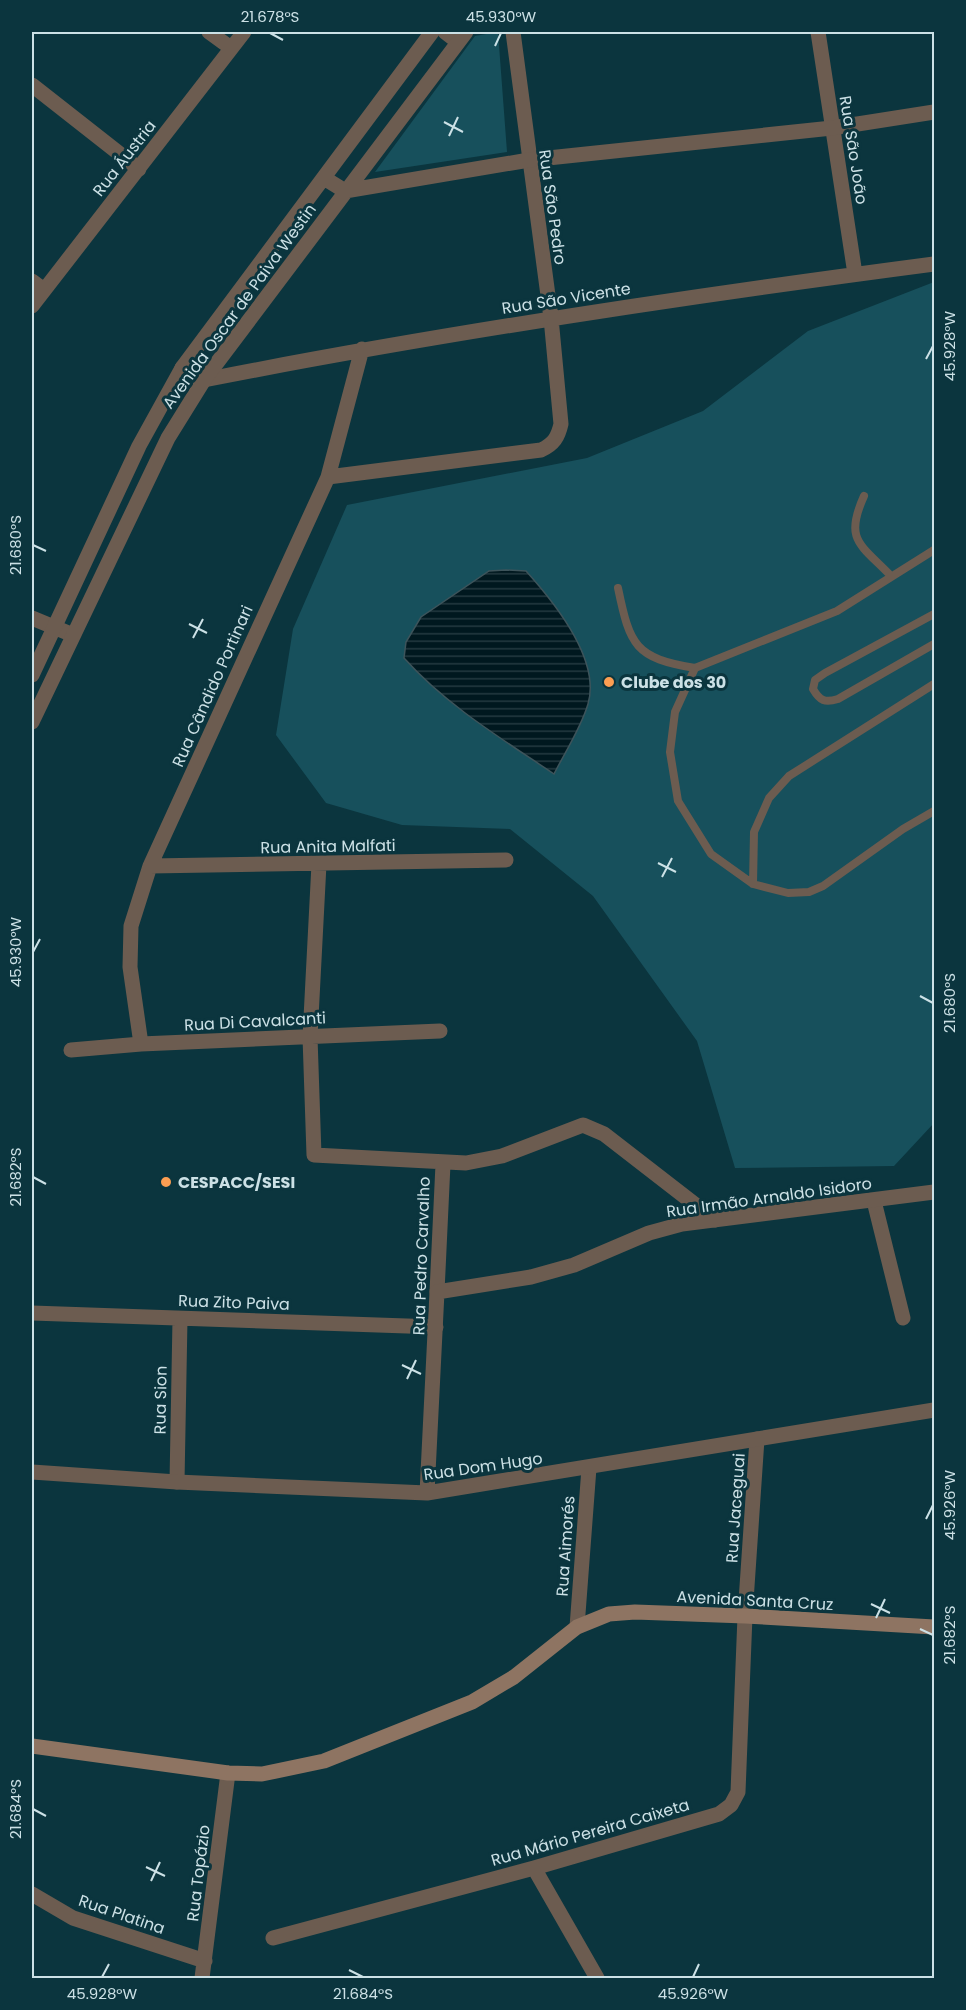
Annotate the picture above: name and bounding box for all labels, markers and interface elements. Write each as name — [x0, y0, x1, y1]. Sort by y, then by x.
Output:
text: 21.678°S — [241, 6, 299, 27]
text: 45.930°W — [466, 6, 537, 27]
street label: Rua São João — [834, 94, 873, 206]
street label: Rua Áustria — [87, 115, 161, 201]
street label: Rua São Pedro — [533, 148, 572, 266]
street label: Avenida Oscar de Paiva Westin — [157, 199, 322, 414]
street label: Rua São Vicente — [500, 277, 632, 320]
text: 45.928°W — [939, 310, 960, 381]
text: 21.680°S — [5, 515, 26, 575]
street label: Rua Cândido Portinari — [166, 602, 259, 771]
place label: Clube dos 30 — [621, 671, 726, 694]
marker: Clube dos 30 — [602, 675, 616, 689]
street label: Rua Anita Malfati — [260, 834, 396, 859]
text: 45.930°W — [5, 916, 26, 987]
text: 21.680°S — [939, 973, 960, 1033]
street label: Rua Di Cavalcanti — [184, 1006, 327, 1037]
text: 21.682°S — [5, 1147, 26, 1207]
place label: CESPACC/SESI — [178, 1171, 295, 1194]
street label: Rua Irmão Arnaldo Isidoro — [665, 1172, 873, 1223]
marker: CESPACC/SESI — [159, 1175, 173, 1189]
street label: Rua Pedro Carvalho — [407, 1176, 436, 1336]
street label: Rua Zito Paiva — [178, 1289, 290, 1316]
street label: Rua Sion — [148, 1365, 173, 1435]
street label: Rua Dom Hugo — [422, 1447, 544, 1486]
street label: Rua Jaceguai — [720, 1452, 751, 1564]
text: 45.926°W — [939, 1469, 960, 1540]
street label: Rua Aimorés — [551, 1495, 580, 1597]
street label: Avenida Santa Cruz — [676, 1585, 834, 1616]
text: 21.682°S — [939, 1605, 960, 1665]
text: 21.684°S — [5, 1779, 26, 1839]
street label: Rua Mário Pereira Caixeta — [488, 1793, 692, 1872]
street label: Rua Topázio — [181, 1823, 216, 1923]
street label: Rua Platina — [76, 1889, 168, 1940]
text: 45.928°W — [67, 1983, 138, 2004]
text: 21.684°S — [333, 1983, 393, 2004]
text: 45.926°W — [658, 1983, 729, 2004]

